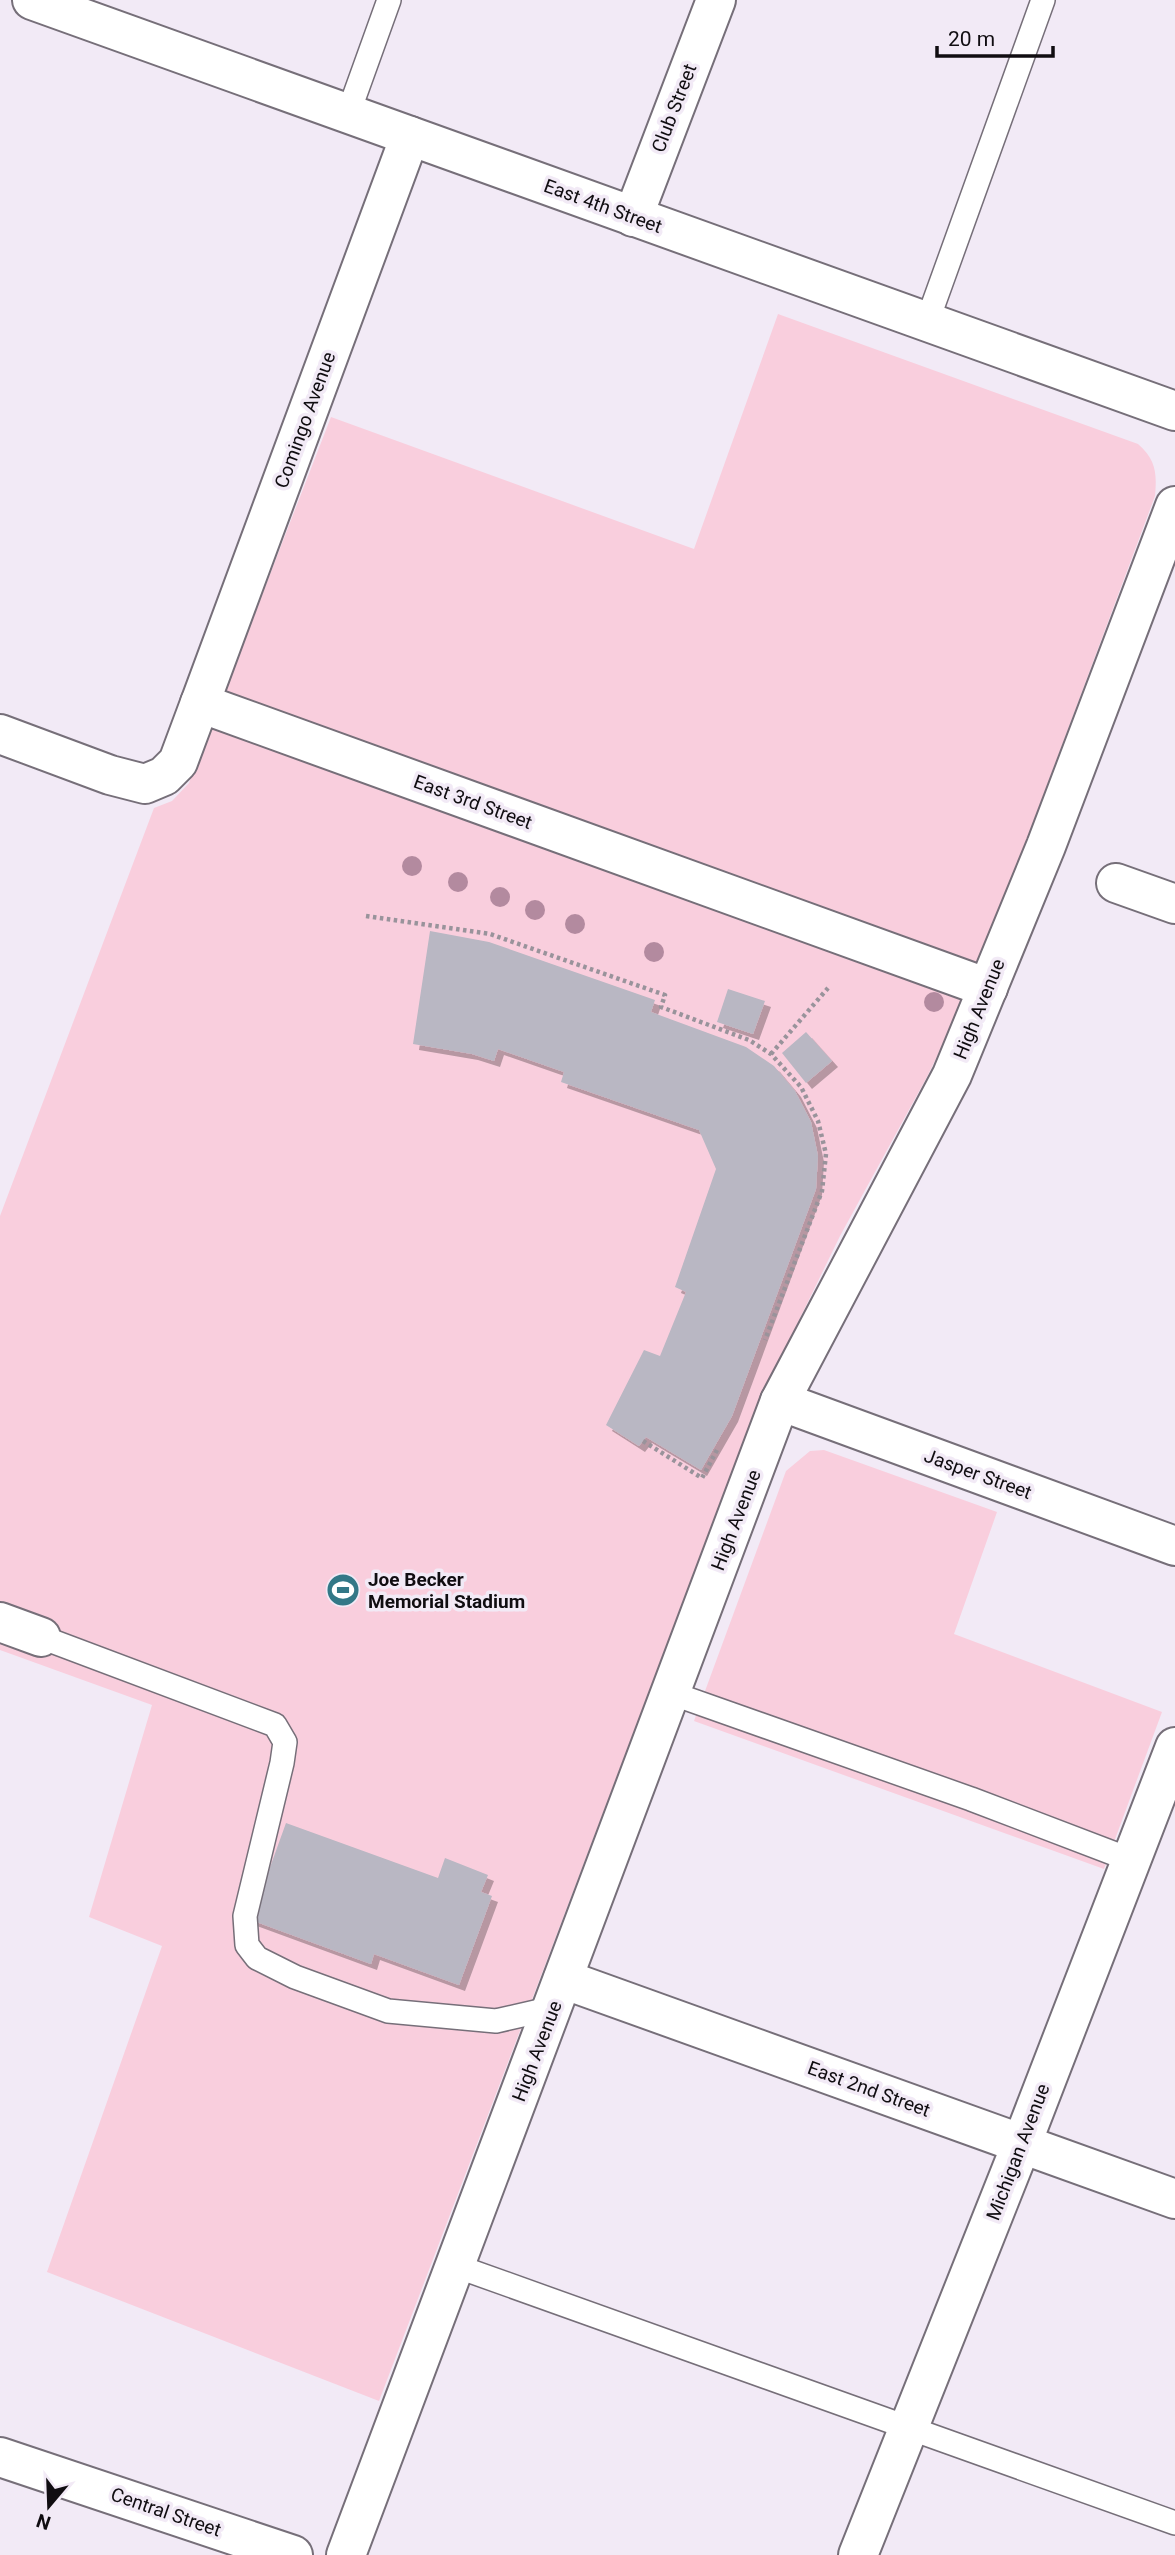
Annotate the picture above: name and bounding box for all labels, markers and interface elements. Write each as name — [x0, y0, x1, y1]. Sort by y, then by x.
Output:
scale bar — [937, 14, 1052, 58]
text: 20 m — [948, 27, 995, 51]
street label: Club Street — [647, 60, 701, 156]
street label: East 4th Street — [541, 174, 665, 238]
street label: Comingo Avenue — [270, 349, 340, 491]
street label: East 3rd Street — [411, 770, 535, 834]
street label: High Avenue — [948, 955, 1010, 1063]
street label: Jasper Street — [921, 1444, 1035, 1504]
street label: High Avenue — [706, 1466, 766, 1574]
place label: Joe Becker Memorial Stadium — [368, 1568, 525, 1613]
sports icon: Joe Becker Memorial Stadium — [324, 1571, 362, 1609]
street label: High Avenue — [507, 1997, 567, 2105]
street label: East 2nd Street — [805, 2056, 933, 2122]
street label: Michigan Avenue — [981, 2080, 1055, 2224]
north arrow — [14, 2471, 84, 2541]
street label: Central Street — [108, 2482, 224, 2542]
text: N — [34, 2509, 54, 2535]

